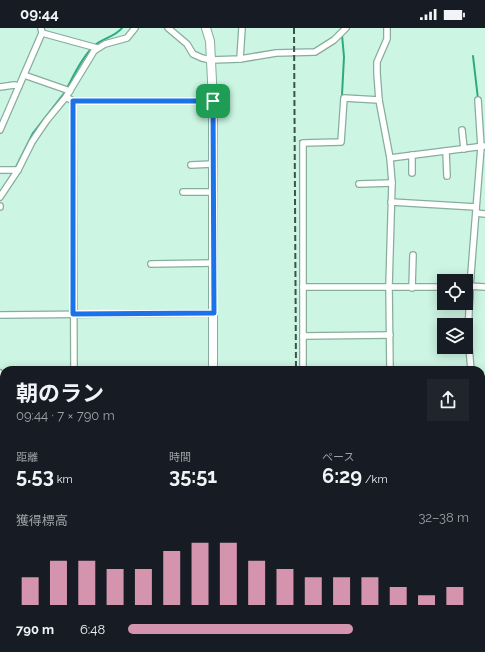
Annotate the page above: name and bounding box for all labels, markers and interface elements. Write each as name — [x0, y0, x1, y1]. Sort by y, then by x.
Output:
text: 09:44 — [20, 5, 59, 23]
pin — [196, 84, 230, 118]
icon: arrive — [202, 90, 224, 112]
map controls — [437, 274, 473, 354]
button: locate — [437, 274, 473, 310]
button: layers — [437, 318, 473, 354]
button: share — [427, 379, 469, 421]
text: 朝のラン — [16, 380, 104, 406]
text: 09:44 · 7 × 790 m — [16, 408, 115, 423]
text: 距離 — [16, 451, 38, 464]
text: 時間 — [169, 451, 191, 464]
text: ペース — [322, 451, 354, 464]
text: 5.53 — [16, 464, 54, 488]
text: 35:51 — [169, 464, 217, 488]
text: 6:29 — [322, 464, 362, 488]
text: km — [54, 473, 73, 486]
text: /km — [362, 473, 388, 486]
text: 32–38 m — [418, 510, 469, 525]
text: 獲得標高 — [16, 513, 68, 528]
text: 790 m — [16, 622, 54, 637]
text: 6:48 — [80, 622, 105, 637]

